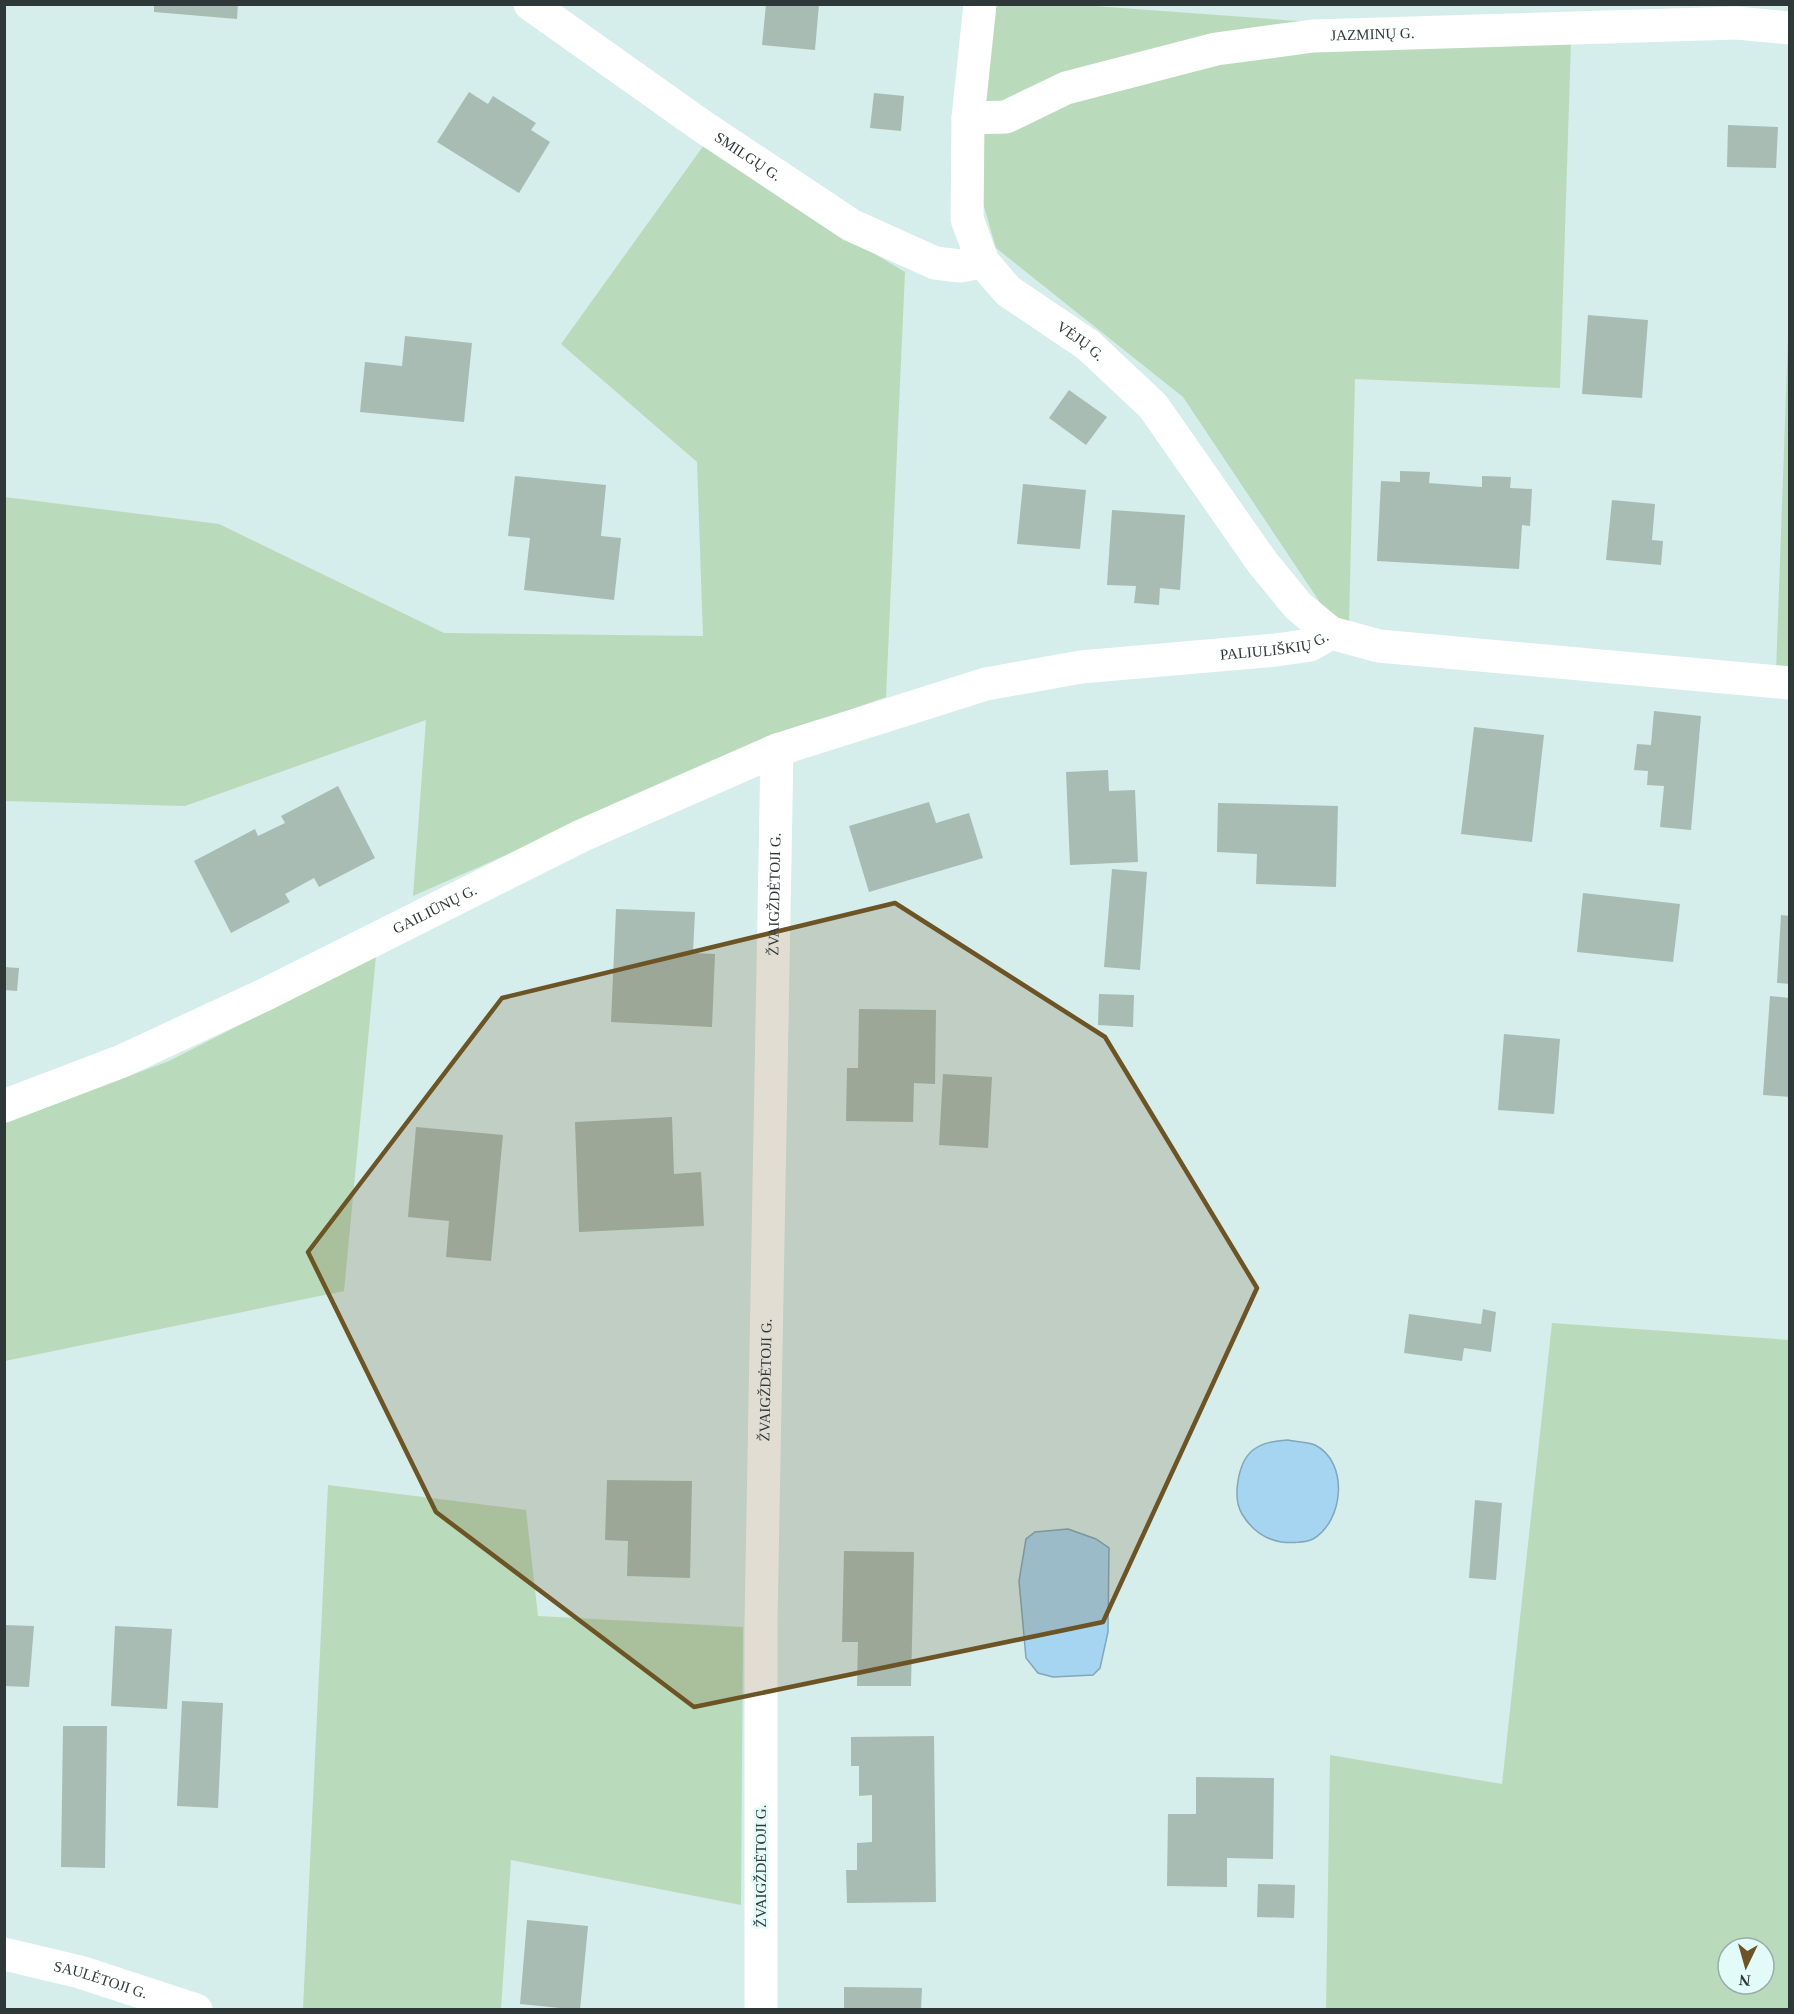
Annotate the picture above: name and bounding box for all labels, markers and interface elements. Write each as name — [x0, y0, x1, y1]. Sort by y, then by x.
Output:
street label: JAZMINŲ G. — [1330, 25, 1415, 43]
street label: SMILGŲ G. — [712, 129, 784, 184]
street label: VĖJŲ G. — [1054, 318, 1107, 364]
street label: PALIULIŠKIŲ G. — [1219, 628, 1331, 663]
street label: ŽVAIGŽDĖTOJI G. — [765, 833, 783, 956]
street label: GAILIŪNŲ G. — [390, 882, 479, 937]
street label: ŽVAIGŽDĖTOJI G. — [756, 1318, 775, 1442]
street label: ŽVAIGŽDĖTOJI G. — [753, 1805, 769, 1927]
north arrow — [1716, 1936, 1776, 1996]
street label: SAULĖTOJI G. — [52, 1958, 150, 2002]
text: N — [1738, 1971, 1751, 1989]

